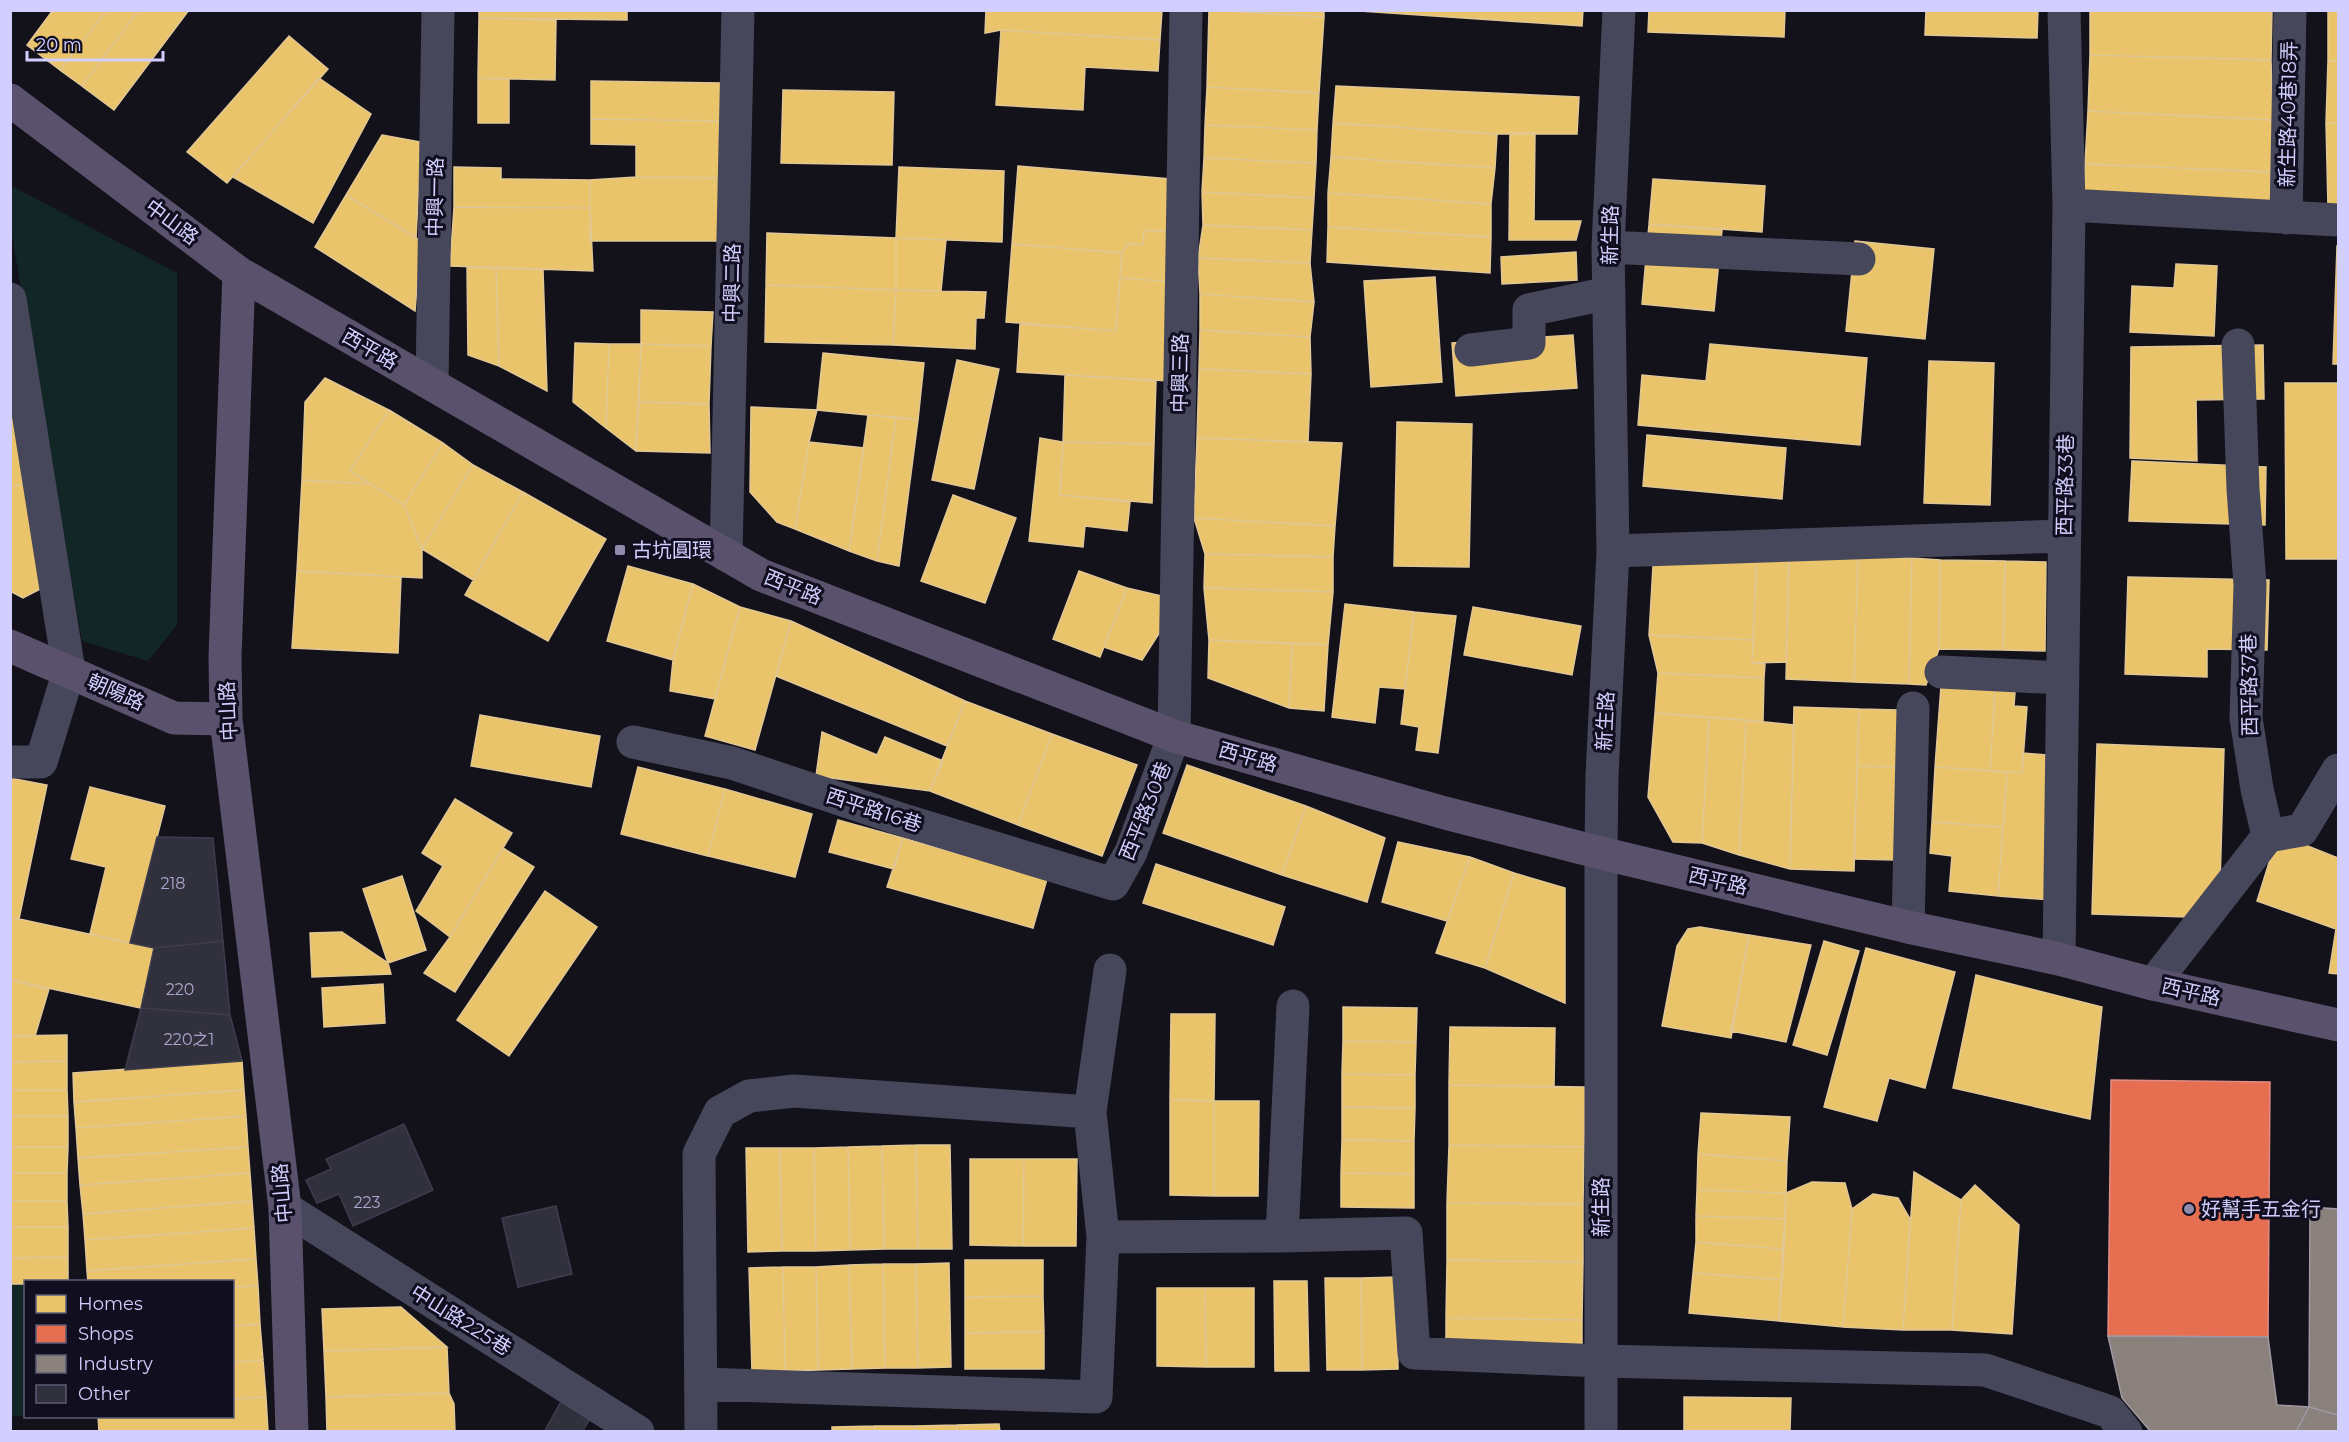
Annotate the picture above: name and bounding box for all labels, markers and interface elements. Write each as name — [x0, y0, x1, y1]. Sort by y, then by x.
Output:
scale bar — [27, 24, 164, 62]
text: 20 m — [36, 34, 82, 56]
street label: 新生路40巷18弄 — [2275, 41, 2301, 187]
street label: 中興一路 — [422, 157, 448, 237]
street label: 中山路 — [141, 194, 203, 250]
street label: 新生路 — [1597, 205, 1623, 265]
street label: 中興二路 — [719, 243, 745, 323]
street label: 西平路 — [338, 324, 402, 374]
street label: 中興三路 — [1167, 333, 1193, 413]
street label: 西平路33巷 — [2052, 434, 2078, 536]
place label: 古坑圓環 — [632, 538, 712, 562]
marker: 古坑圓環 — [613, 543, 627, 557]
street label: 西平路 — [761, 565, 825, 609]
street label: 西平路37巷 — [2236, 633, 2262, 737]
street label: 朝陽路 — [84, 669, 148, 715]
street label: 中山路 — [214, 680, 242, 742]
street label: 新生路 — [1591, 690, 1619, 752]
street label: 西平路 — [1216, 737, 1280, 777]
street label: 西平路30巷 — [1114, 758, 1176, 864]
street label: 西平路16巷 — [823, 783, 925, 837]
street label: 西平路 — [1686, 863, 1750, 899]
house number: 218 — [160, 874, 186, 893]
street label: 西平路 — [2159, 974, 2223, 1010]
house number: 220 — [166, 980, 194, 999]
house number: 220之1 — [164, 1030, 214, 1049]
street label: 中山路 — [267, 1162, 297, 1224]
street label: 新生路 — [1589, 1177, 1613, 1237]
house number: 223 — [353, 1193, 381, 1212]
place label: 好幫手五金行 — [2201, 1197, 2321, 1221]
marker: 好幫手五金行 — [2182, 1202, 2196, 1216]
legend — [24, 1280, 234, 1418]
street label: 中山路225巷 — [406, 1280, 516, 1360]
text: Homes — [78, 1293, 143, 1315]
text: Shops — [78, 1323, 134, 1345]
text: Industry — [78, 1353, 153, 1375]
text: Other — [78, 1383, 131, 1405]

